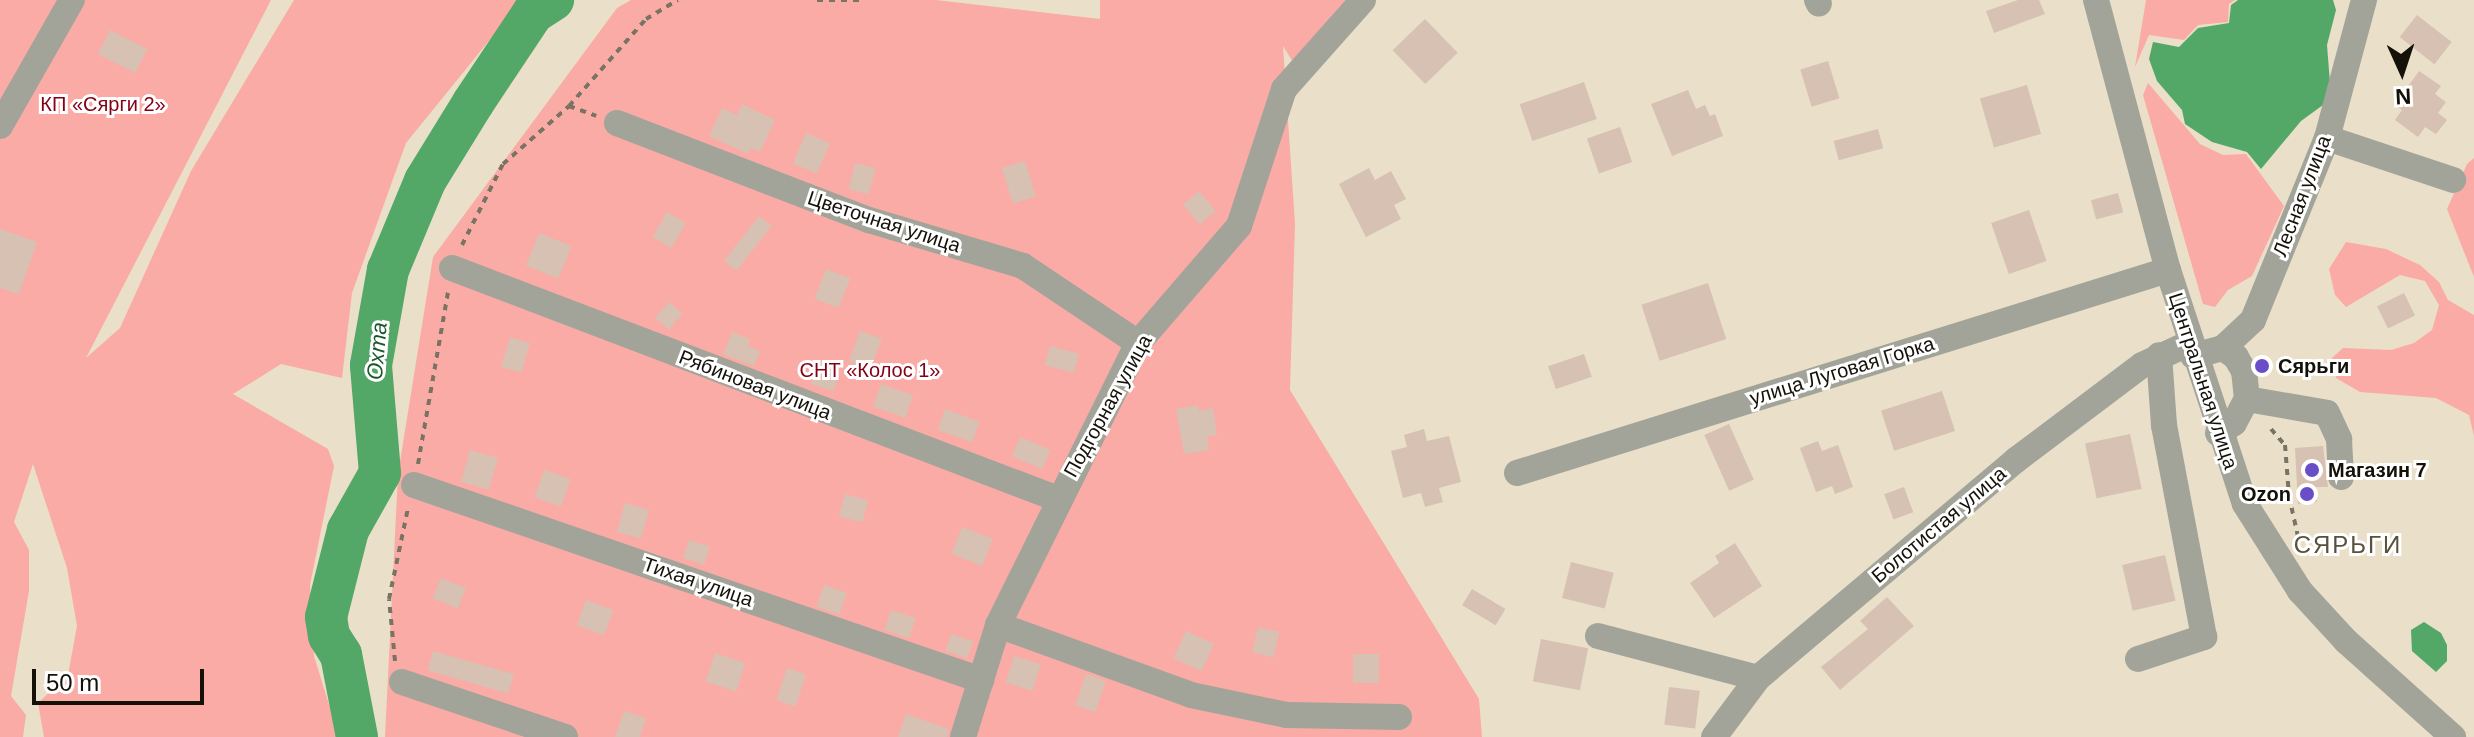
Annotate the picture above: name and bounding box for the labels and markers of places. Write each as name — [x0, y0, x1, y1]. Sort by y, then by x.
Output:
place label: Сярьги — [2278, 354, 2349, 378]
marker: Сярьги — [2253, 357, 2271, 375]
place label: Магазин 7 — [2328, 458, 2427, 482]
marker: Магазин 7 — [2303, 461, 2321, 479]
place label: Ozon — [2241, 482, 2291, 506]
marker: Ozon — [2298, 485, 2316, 503]

